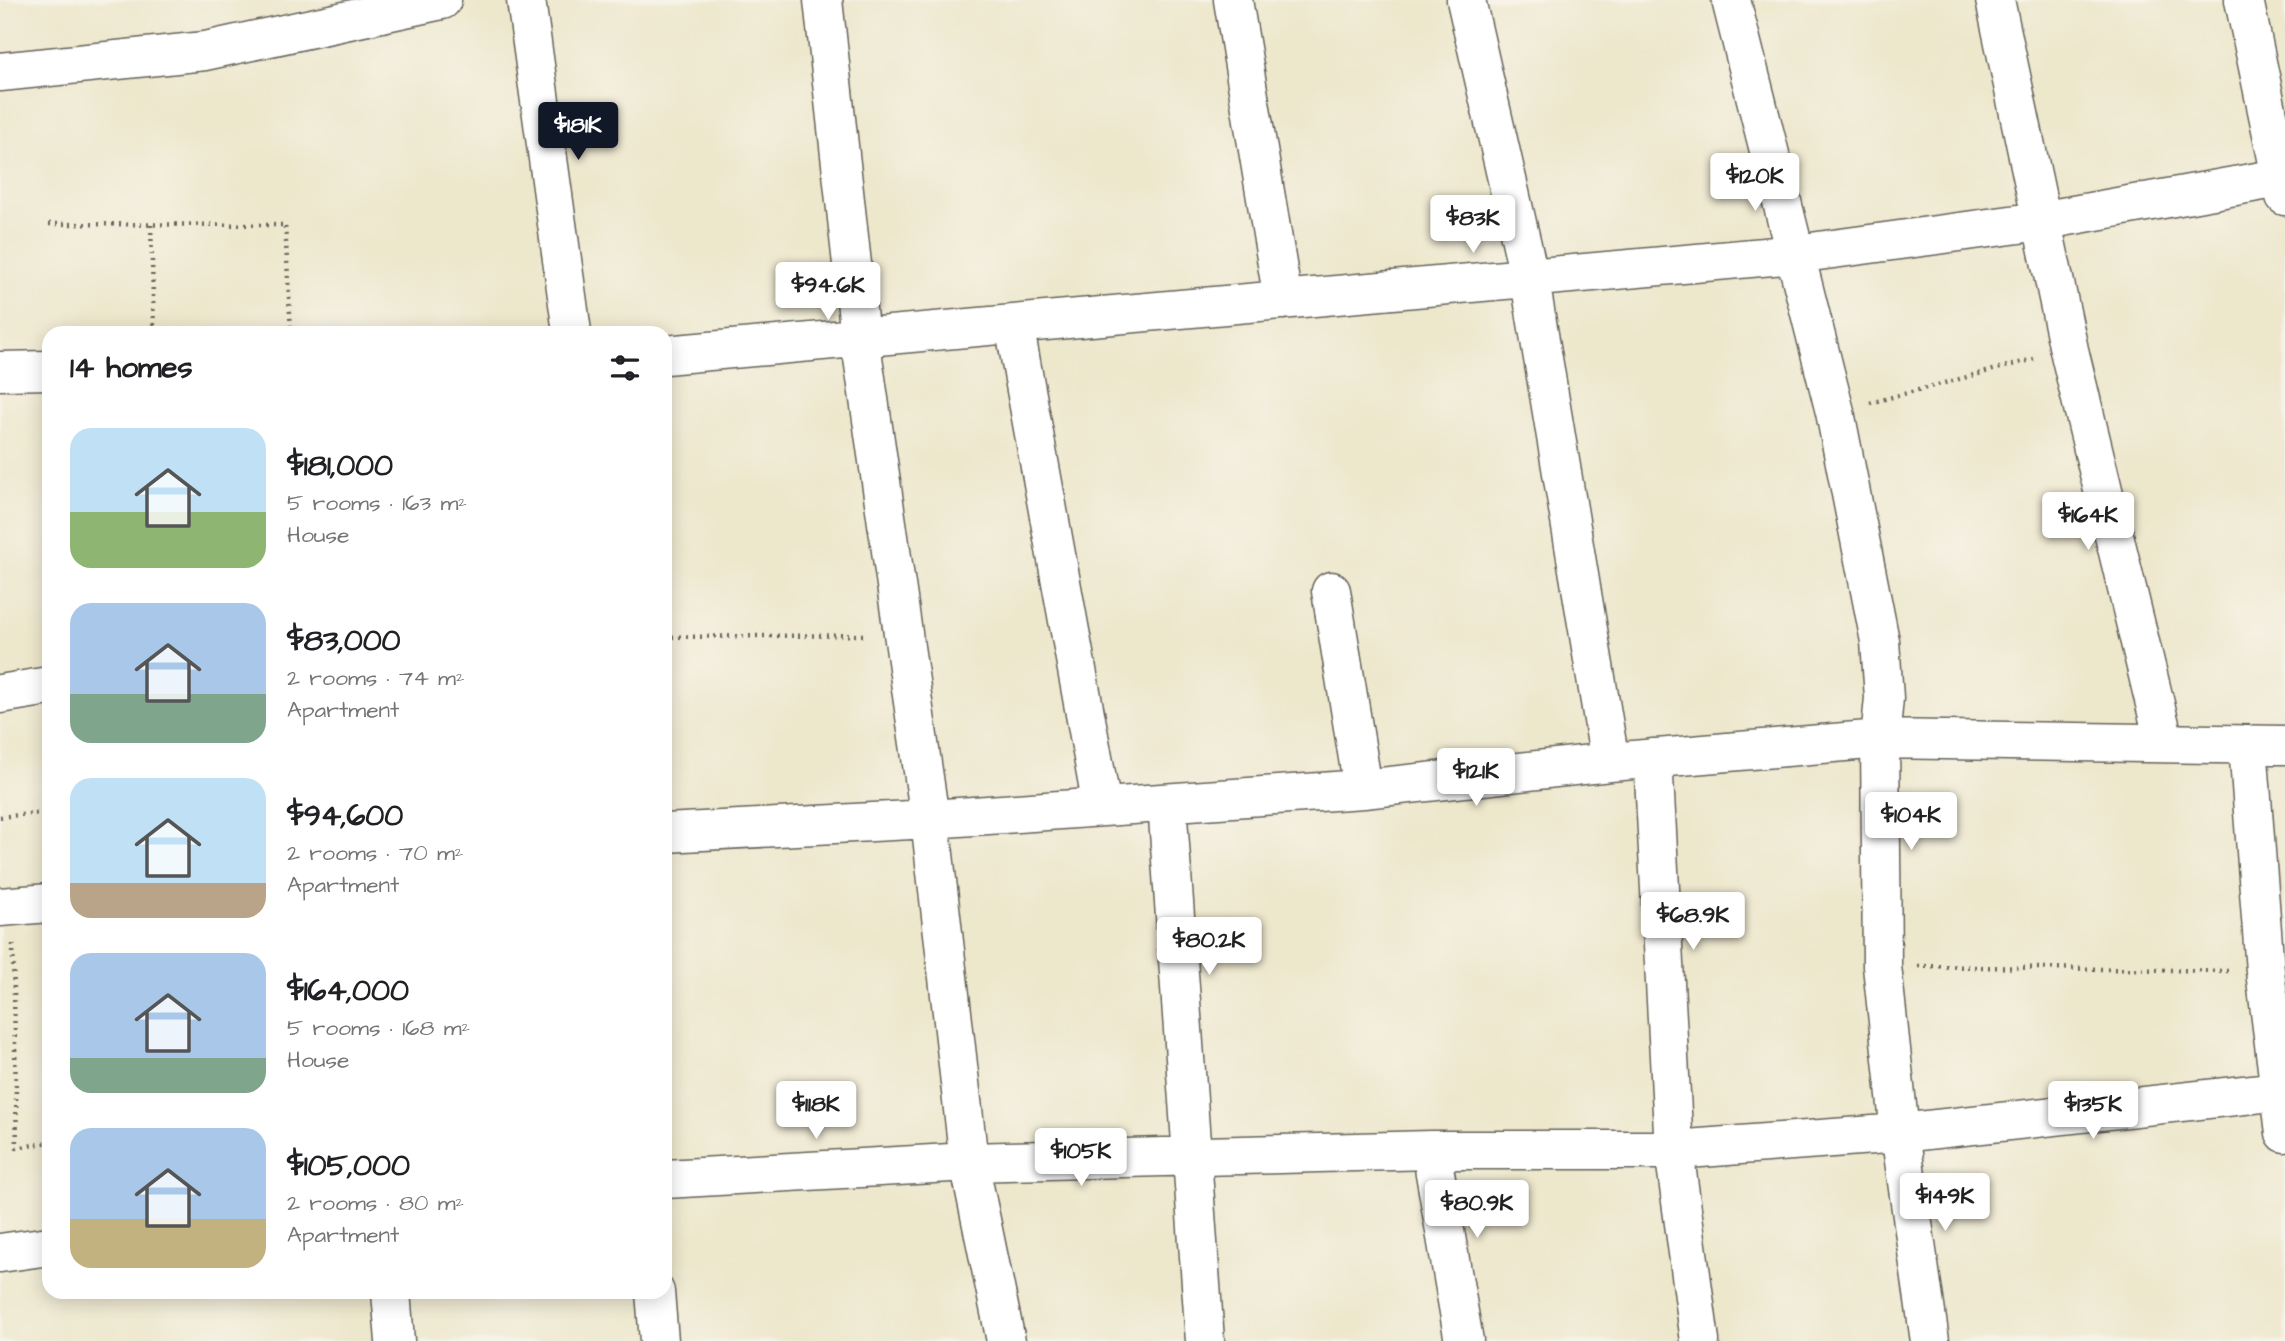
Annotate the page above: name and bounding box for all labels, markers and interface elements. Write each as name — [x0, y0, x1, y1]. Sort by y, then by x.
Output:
pin: $181K — [529, 102, 627, 162]
text: $181K — [554, 109, 602, 141]
pin: $120K — [1706, 154, 1804, 213]
text: $120K — [1726, 160, 1784, 192]
pin: $83K — [1432, 196, 1514, 255]
text: $83K — [1446, 202, 1500, 234]
pin: $94.6K — [771, 262, 885, 322]
text: $94.6K — [791, 269, 865, 301]
text: 14 homes — [70, 347, 193, 389]
icon: filters — [606, 349, 644, 387]
text: $181,000 — [287, 445, 393, 487]
icon: home — [126, 456, 210, 540]
text: 5 rooms · 163 m² — [287, 487, 467, 519]
pin: $164K — [2039, 492, 2137, 552]
text: $164K — [2058, 499, 2118, 531]
text: House — [287, 519, 350, 551]
text: $83,000 — [287, 620, 401, 662]
icon: home — [126, 631, 210, 715]
text: 2 rooms · 74 m² — [287, 662, 465, 694]
text: Apartment — [287, 694, 399, 726]
pin: $121K — [1427, 748, 1525, 808]
text: $121K — [1453, 755, 1499, 787]
pin: $104K — [1862, 792, 1960, 852]
text: $94,600 — [287, 795, 403, 837]
text: $104K — [1881, 799, 1941, 831]
icon: home — [126, 806, 210, 890]
text: 2 rooms · 70 m² — [287, 837, 463, 869]
text: Apartment — [287, 869, 399, 901]
pin: $68.9K — [1636, 892, 1750, 952]
text: $68.9K — [1657, 899, 1729, 931]
pin: $80.2K — [1152, 918, 1266, 977]
text: $80.2K — [1173, 924, 1245, 956]
text: $164,000 — [287, 970, 409, 1012]
icon: home — [126, 981, 210, 1065]
text: 5 rooms · 168 m² — [287, 1012, 470, 1044]
text: House — [287, 1044, 350, 1076]
pin: $118K — [767, 1082, 865, 1141]
pin: $135K — [2044, 1082, 2142, 1141]
text: $118K — [792, 1088, 840, 1120]
text: $135K — [2064, 1088, 2122, 1120]
pin: $105K — [1032, 1128, 1130, 1188]
text: $105K — [1051, 1135, 1111, 1167]
text: $105,000 — [287, 1145, 410, 1187]
icon: home — [126, 1156, 210, 1240]
pin: $149K — [1896, 1174, 1994, 1233]
pin: $80.9K — [1420, 1180, 1534, 1240]
text: $149K — [1916, 1180, 1974, 1212]
text: 2 rooms · 80 m² — [287, 1187, 464, 1219]
text: $80.9K — [1441, 1187, 1513, 1219]
text: Apartment — [287, 1219, 399, 1251]

